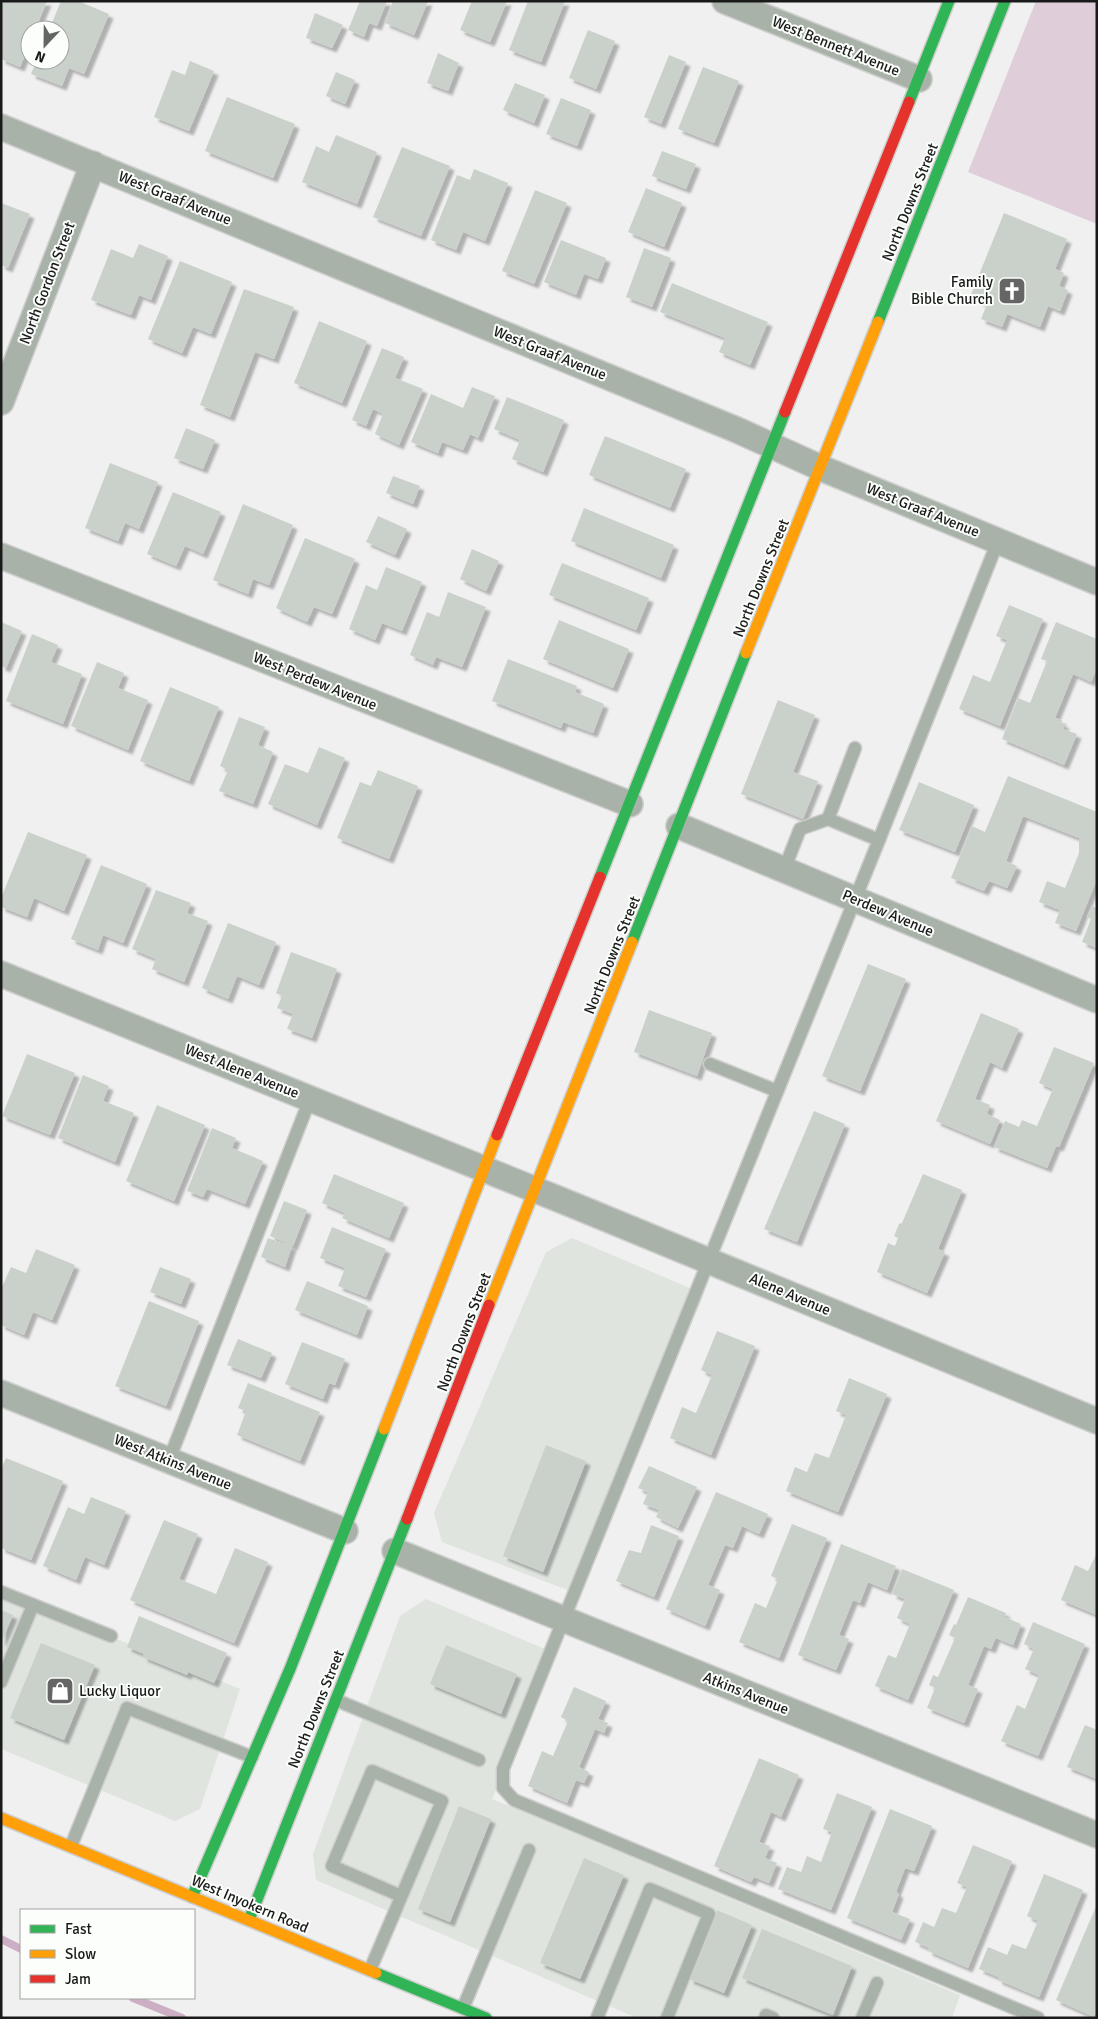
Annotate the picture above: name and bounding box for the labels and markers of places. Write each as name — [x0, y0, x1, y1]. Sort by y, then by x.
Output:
place label: Family Bible Church — [911, 273, 993, 308]
church icon: Family Bible Church — [997, 276, 1027, 306]
shop icon: Lucky Liquor — [45, 1676, 75, 1706]
place label: Lucky Liquor — [79, 1682, 161, 1700]

